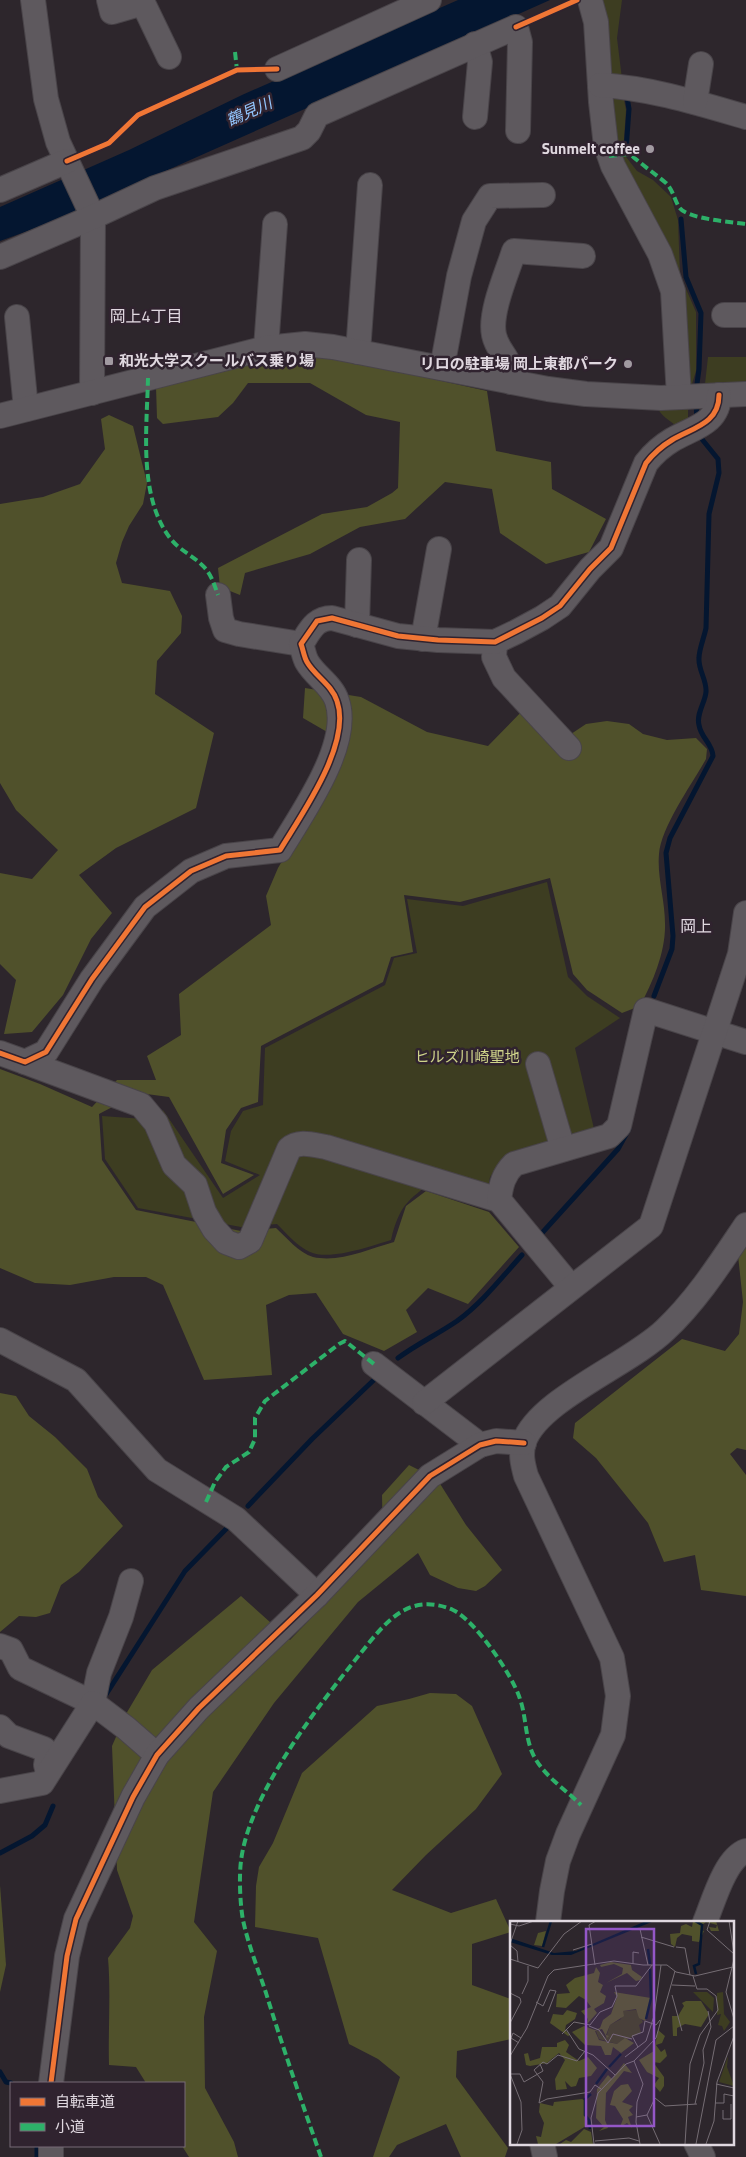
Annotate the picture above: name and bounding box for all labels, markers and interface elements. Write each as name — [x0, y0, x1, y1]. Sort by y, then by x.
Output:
water label: 鶴見川 — [222, 89, 278, 132]
place label: Sunmelt coffee — [542, 137, 640, 160]
marker: Sunmelt coffee — [644, 143, 656, 155]
district label: 岡上4丁目 — [110, 304, 182, 328]
place label: 和光大学スクールバス乗り場 — [119, 349, 314, 372]
place label: リロの駐車場 岡上東都パーク — [420, 352, 618, 375]
marker: 和光大学スクールバス乗り場 — [103, 355, 115, 367]
marker: リロの駐車場 岡上東都パーク — [622, 358, 634, 370]
district label: 岡上 — [680, 914, 712, 938]
park label: ヒルズ川崎聖地 — [414, 1045, 520, 1068]
inset map — [510, 1921, 734, 2144]
legend — [10, 2082, 185, 2147]
text: 自転車道 — [55, 2090, 115, 2113]
text: 小道 — [55, 2115, 85, 2138]

